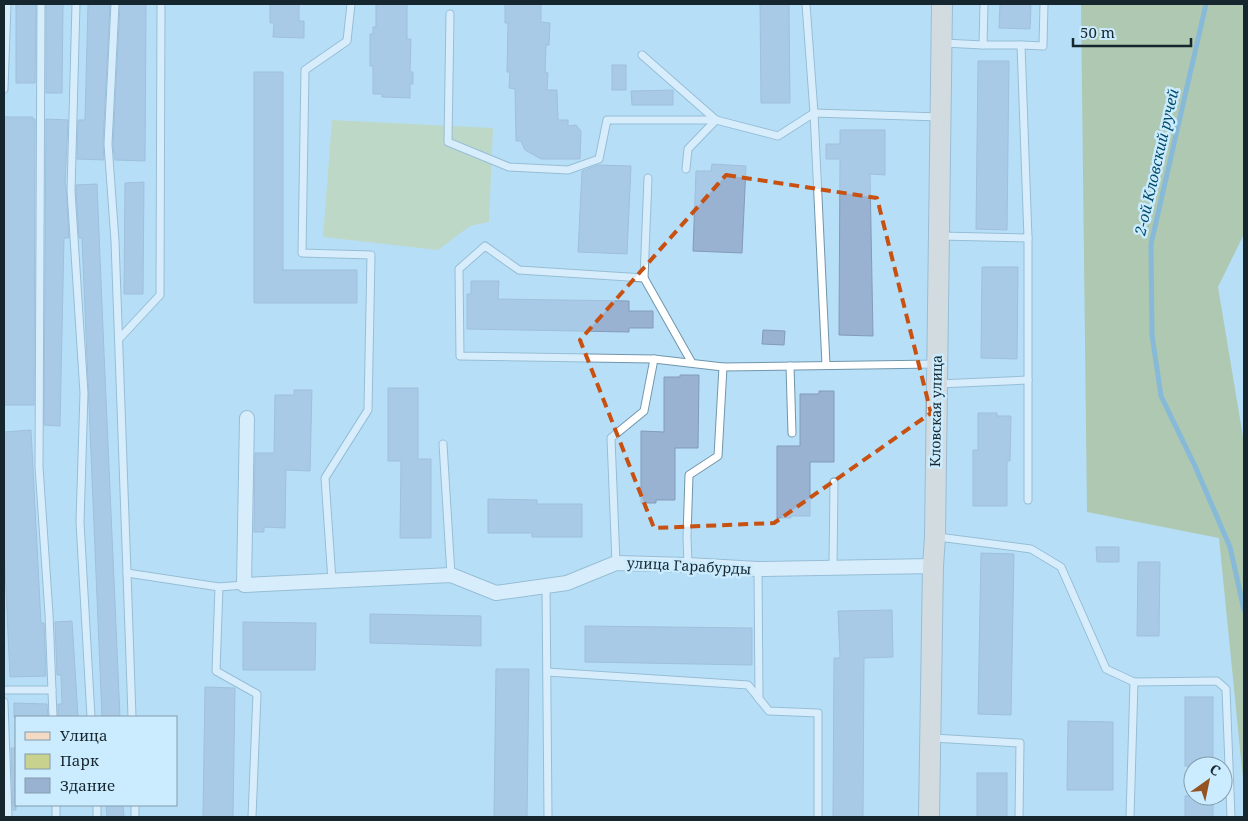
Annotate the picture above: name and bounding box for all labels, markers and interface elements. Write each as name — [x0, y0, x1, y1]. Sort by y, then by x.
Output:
scale bar — [1073, 15, 1190, 47]
text: 50 m — [1080, 22, 1115, 42]
water label: 2-ой Кловский ручей — [1129, 87, 1183, 238]
street label: Кловская улица — [925, 355, 946, 467]
street label: улица Гарабурды — [626, 553, 752, 578]
legend — [15, 716, 178, 806]
text: Улица — [60, 725, 108, 745]
text: Парк — [60, 750, 99, 770]
north arrow — [1183, 756, 1233, 806]
text: С — [1206, 759, 1224, 780]
text: Здание — [60, 775, 115, 795]

